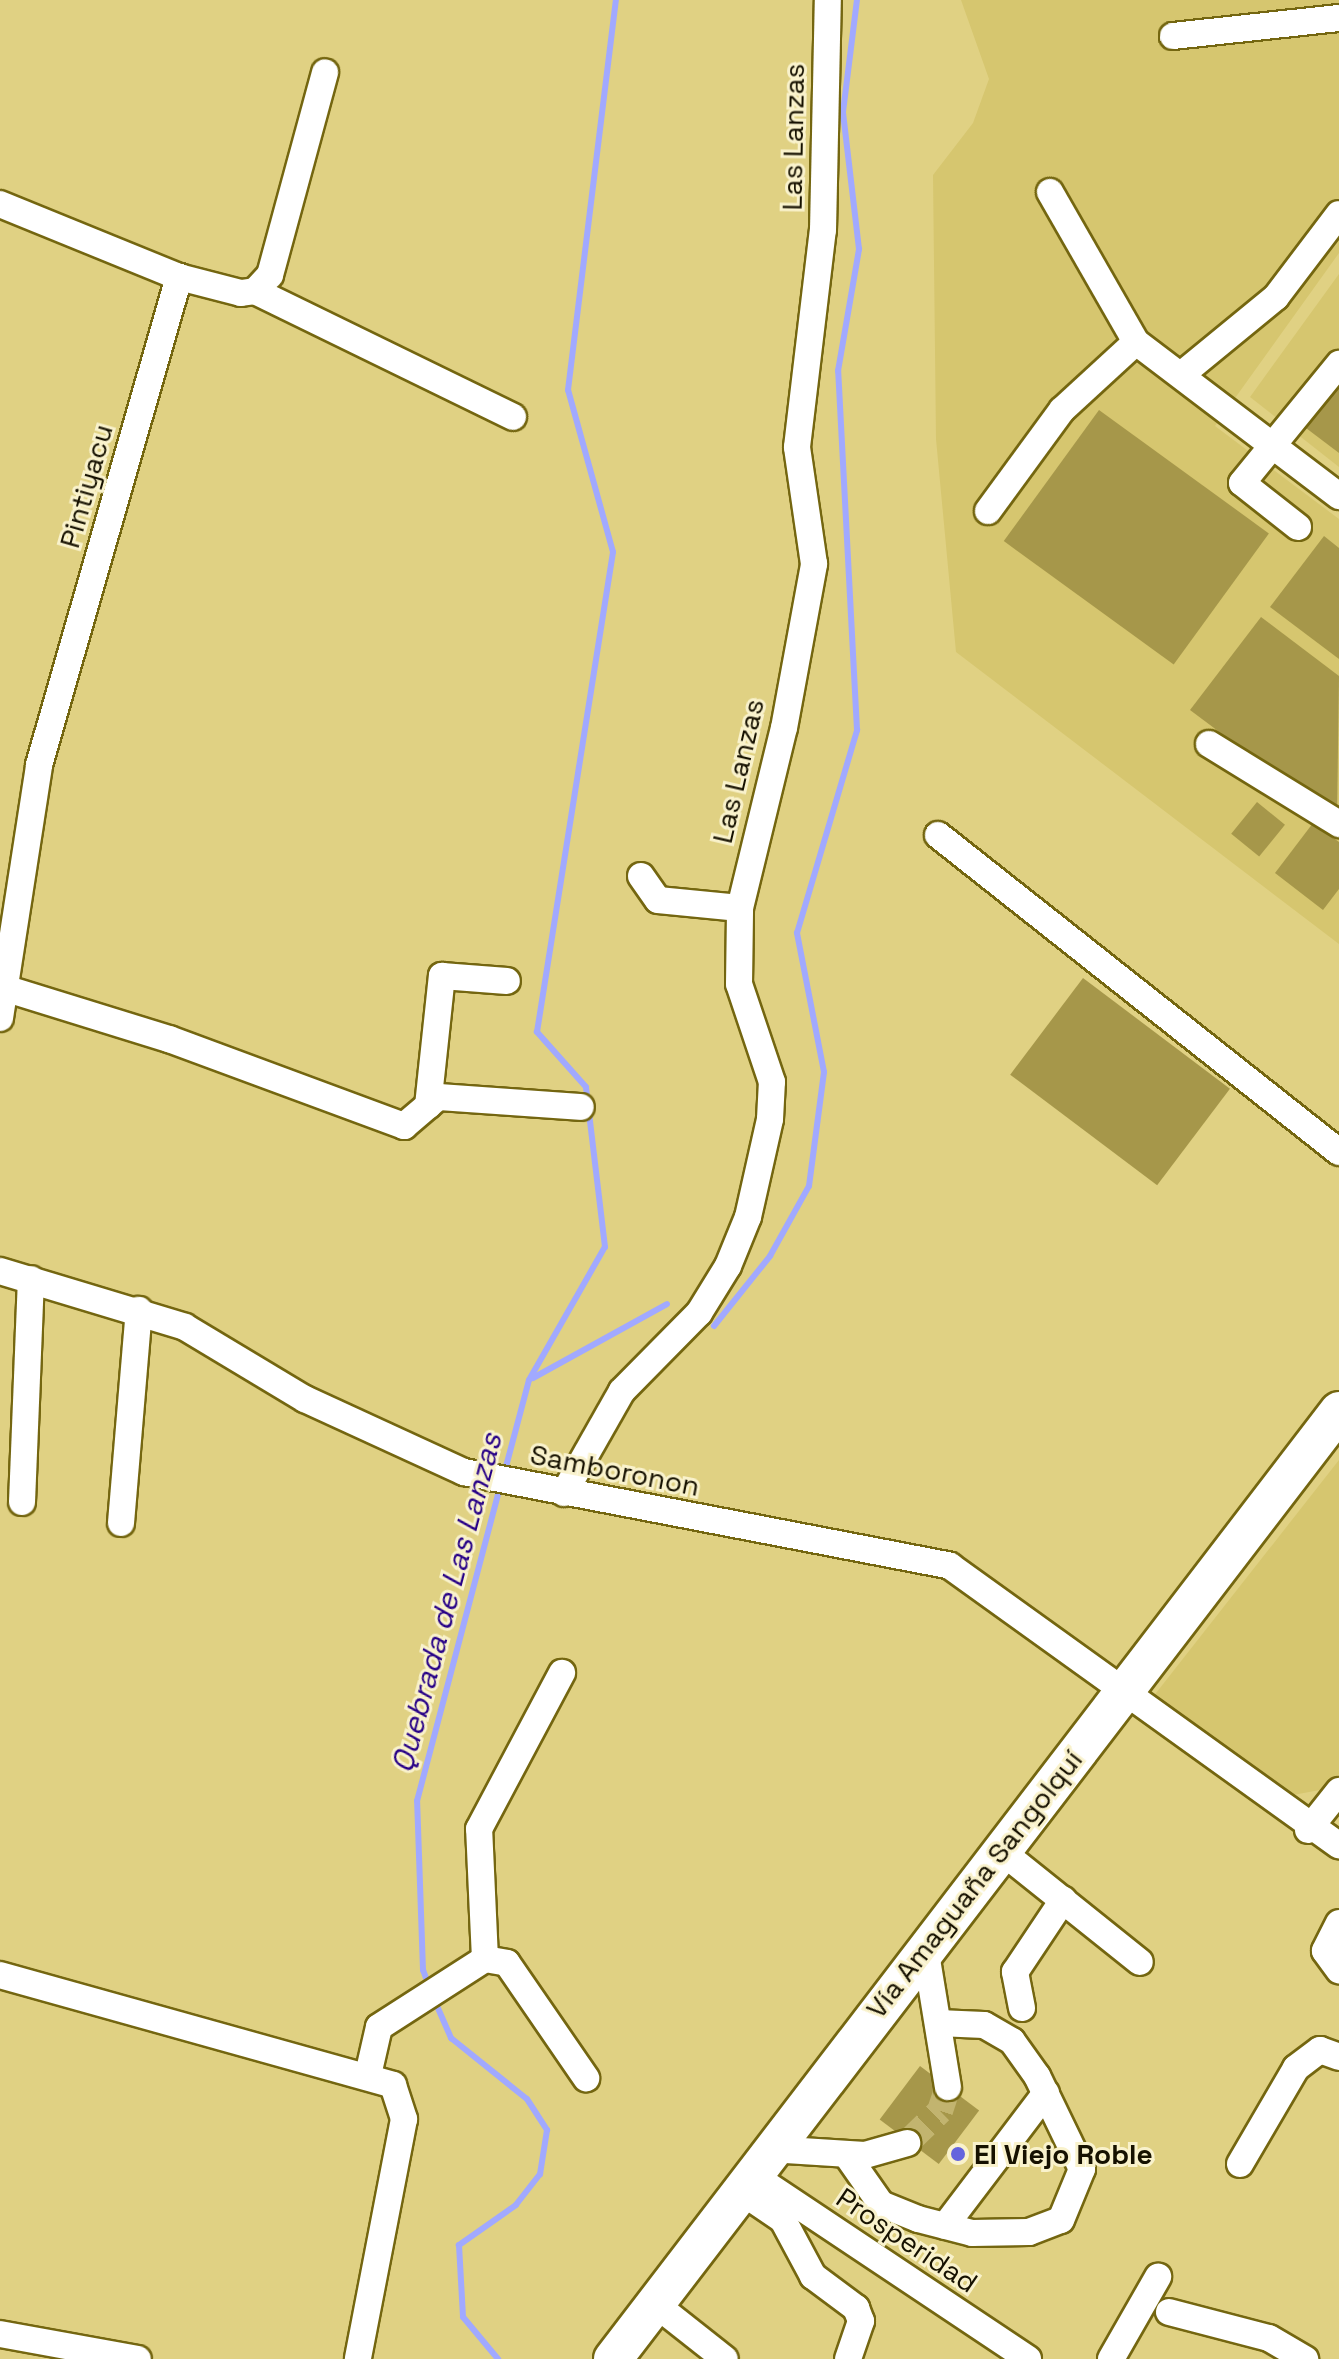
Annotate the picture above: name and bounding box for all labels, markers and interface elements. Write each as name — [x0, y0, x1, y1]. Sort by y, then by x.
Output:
street label: Las Lanzas — [775, 63, 811, 211]
street label: Pintiyacu — [52, 420, 120, 552]
street label: Las Lanzas — [705, 696, 771, 846]
water label: Quebrada de Las Lanzas — [384, 1429, 510, 1777]
street label: Samboronon — [528, 1437, 702, 1503]
street label: Vía Amaguaña Sangolquí — [859, 1743, 1089, 2025]
place label: El Viejo Roble — [974, 2137, 1153, 2171]
marker: El Viejo Roble — [949, 2145, 967, 2163]
street label: Prosperidad — [830, 2181, 984, 2299]

